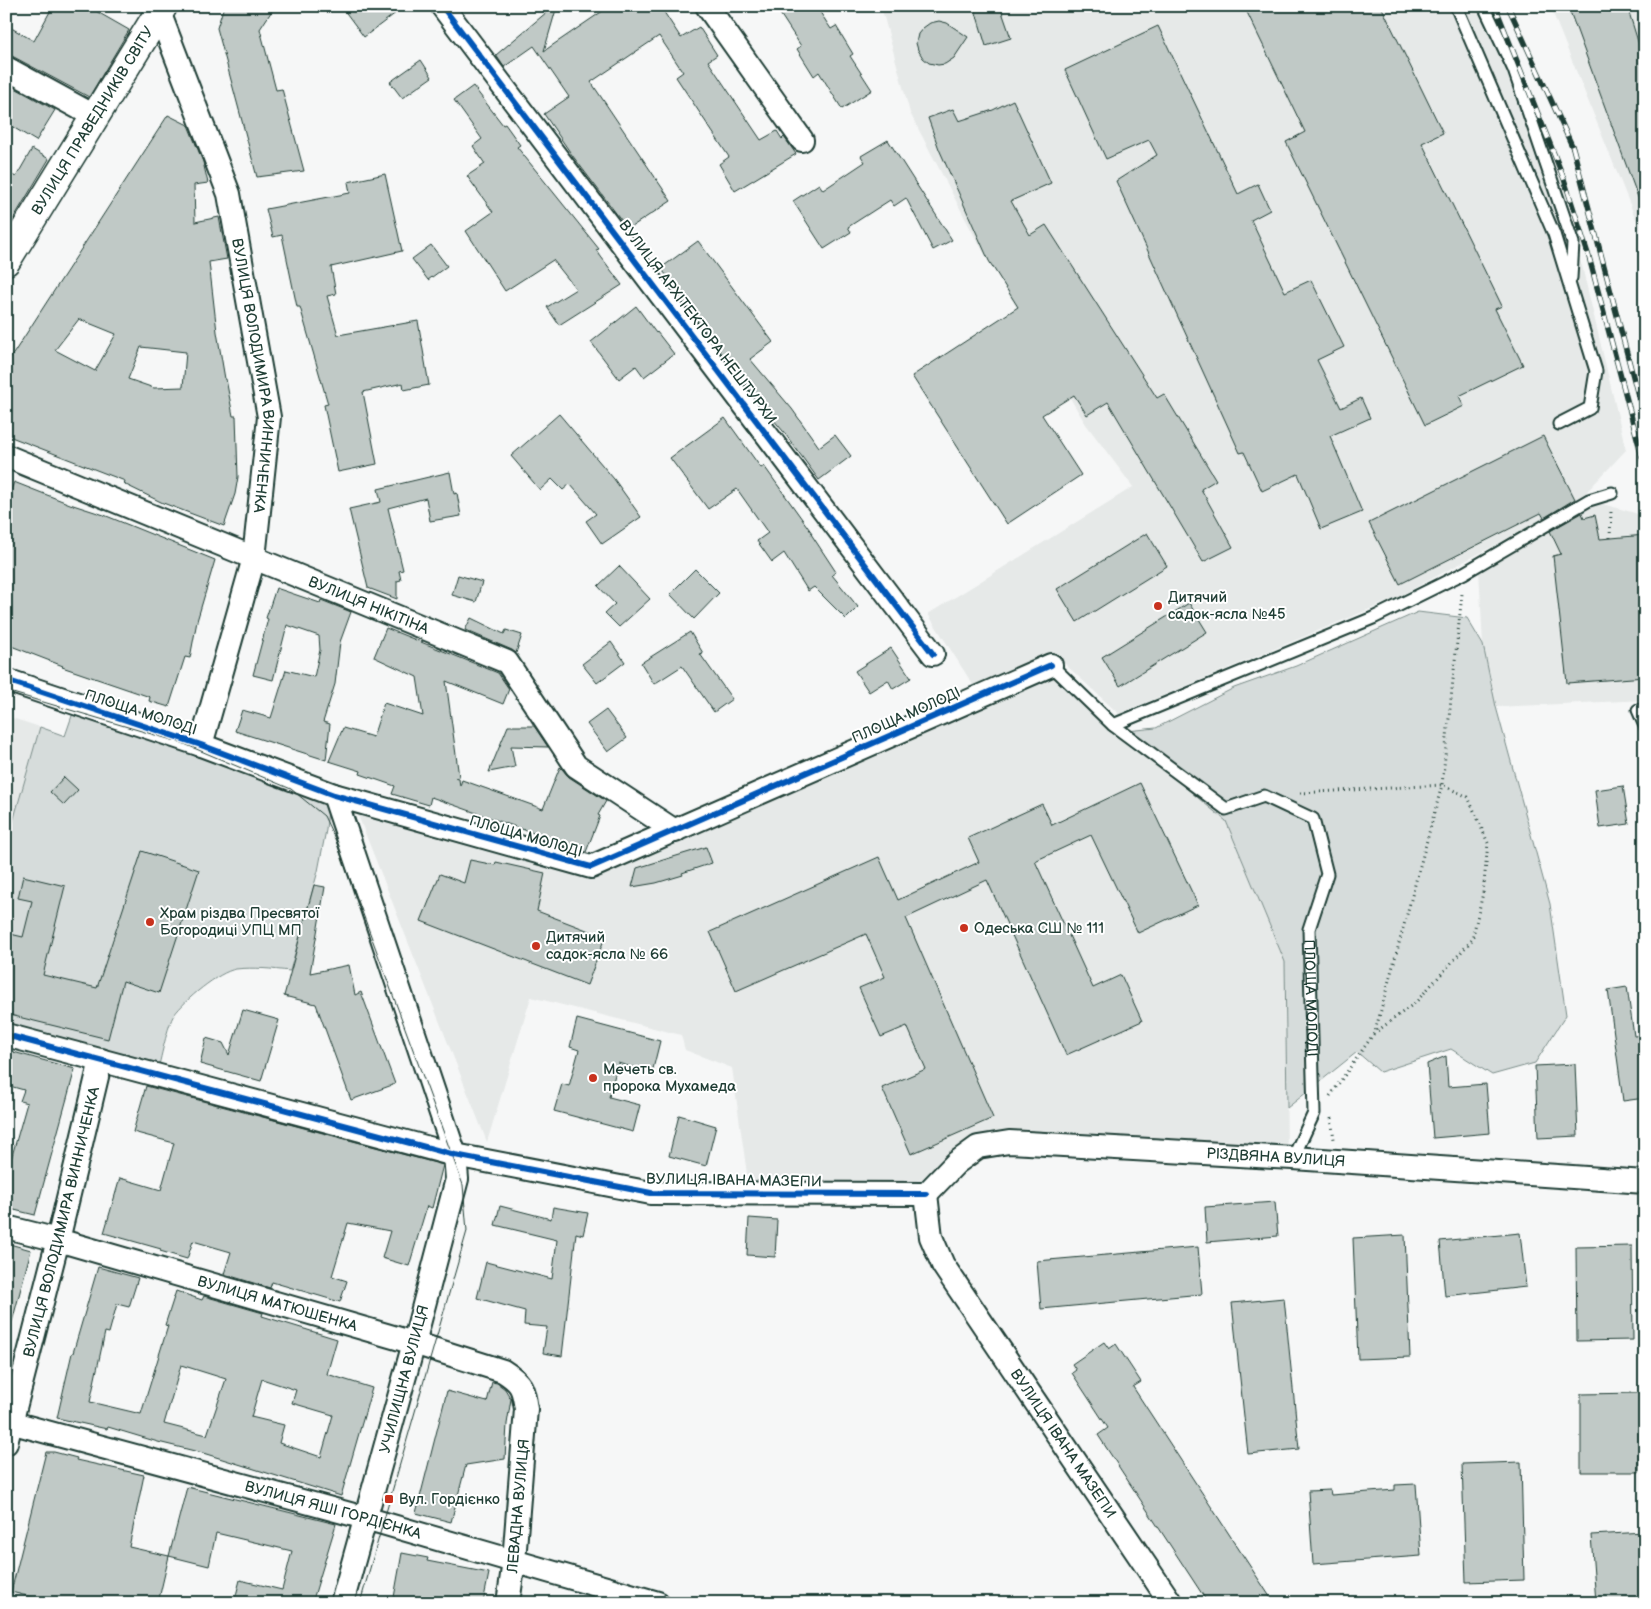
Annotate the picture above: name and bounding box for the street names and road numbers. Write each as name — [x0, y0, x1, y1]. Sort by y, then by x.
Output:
street label: ВУЛИЦЯ ПРАВЕДНИКІВ СВІТУ — [28, 23, 158, 219]
street label: ВУЛИЦЯ АРХІТЕКТОРА НЕШТУРХИ — [614, 216, 781, 428]
street label: ВУЛИЦЯ ВОЛОДИМИРА ВИННИЧЕНКА — [227, 237, 278, 515]
street label: ВУЛИЦЯ НІКІТІНА — [305, 572, 432, 639]
street label: ПЛОЩА МОЛОДІ — [849, 683, 964, 748]
street label: ПЛОЩА МОЛОДІ — [82, 685, 199, 740]
street label: ПЛОЩА МОЛОДІ — [467, 811, 585, 862]
street label: ПЛОЩА МОЛОДІ — [1299, 939, 1321, 1057]
street label: ВУЛИЦЯ ВОЛОДИМИРА ВИННИЧЕНКА — [19, 1084, 104, 1359]
street label: РІЗДВЯНА ВУЛИЦЯ — [1206, 1144, 1346, 1172]
street label: ВУЛИЦЯ ІВАНА МАЗЕПИ — [646, 1169, 822, 1192]
street label: ВУЛИЦЯ МАТЮШЕНКА — [195, 1272, 360, 1336]
street label: УЧИЛИЩНА ВУЛИЦЯ — [376, 1303, 433, 1455]
street label: ВУЛИЦЯ ІВАНА МАЗЕПИ — [1006, 1366, 1120, 1522]
street label: ЛЕВАДНА ВУЛИЦЯ — [503, 1438, 534, 1575]
street label: ВУЛИЦЯ ЯШІ ГОРДІЄНКА — [243, 1477, 424, 1544]

